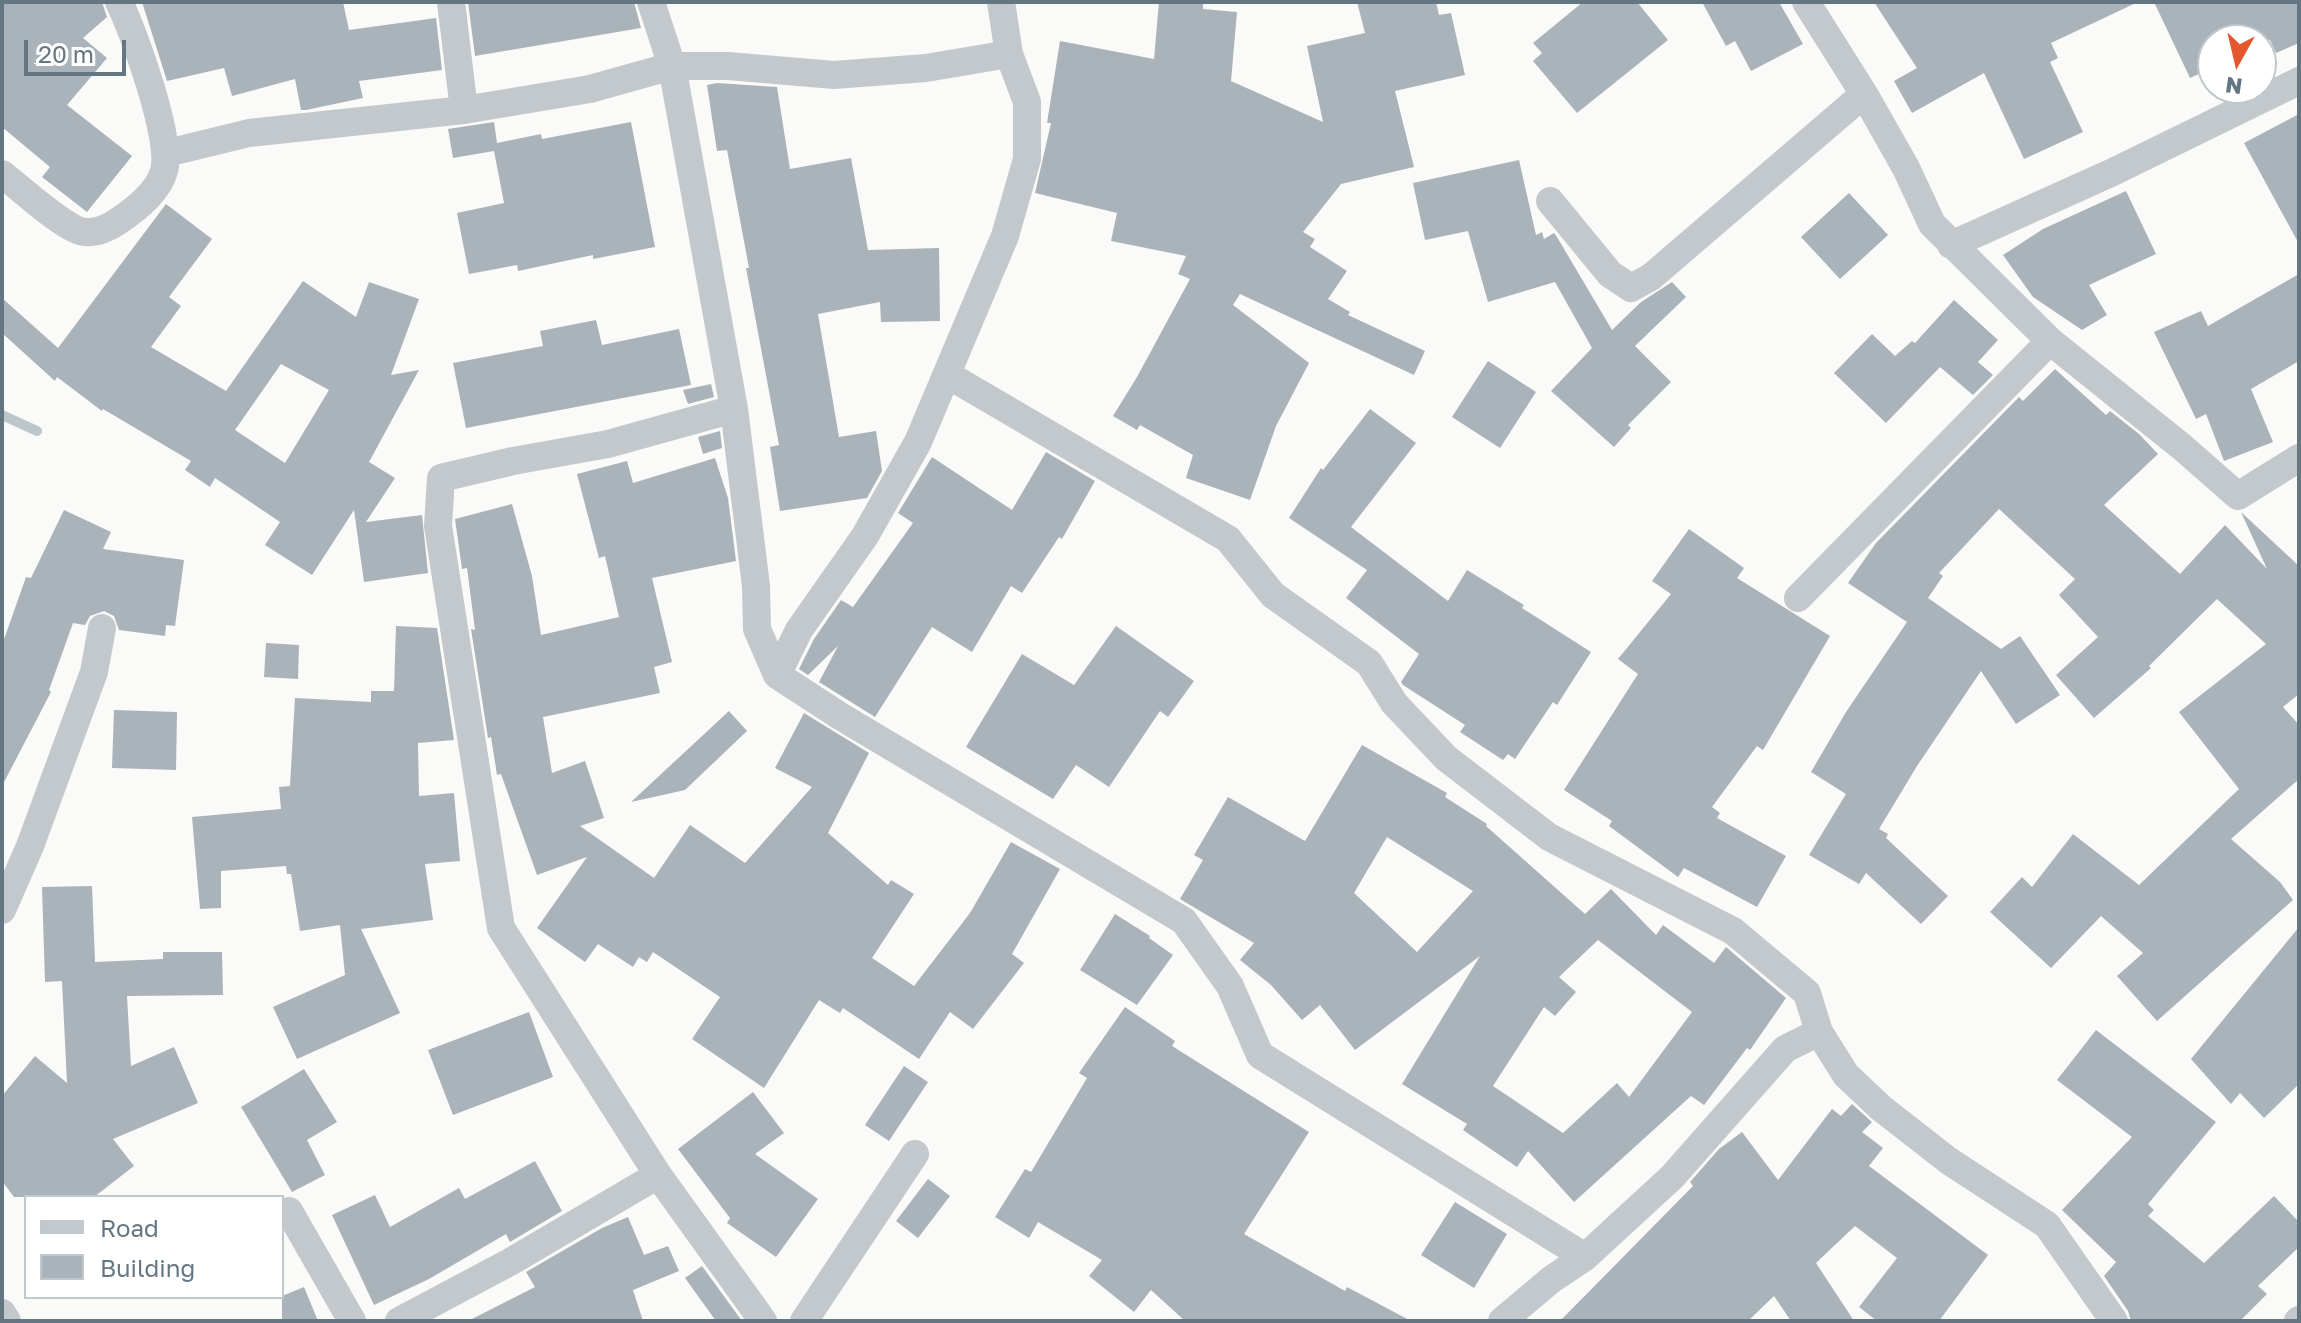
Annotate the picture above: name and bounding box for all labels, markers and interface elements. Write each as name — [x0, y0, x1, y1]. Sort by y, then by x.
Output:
scale bar — [28, 24, 130, 74]
north arrow — [2197, 24, 2277, 104]
text: 20 m — [38, 39, 94, 68]
text: N — [2224, 72, 2244, 101]
legend — [24, 1195, 284, 1299]
text: Road — [100, 1213, 159, 1242]
text: Building — [100, 1253, 195, 1282]

